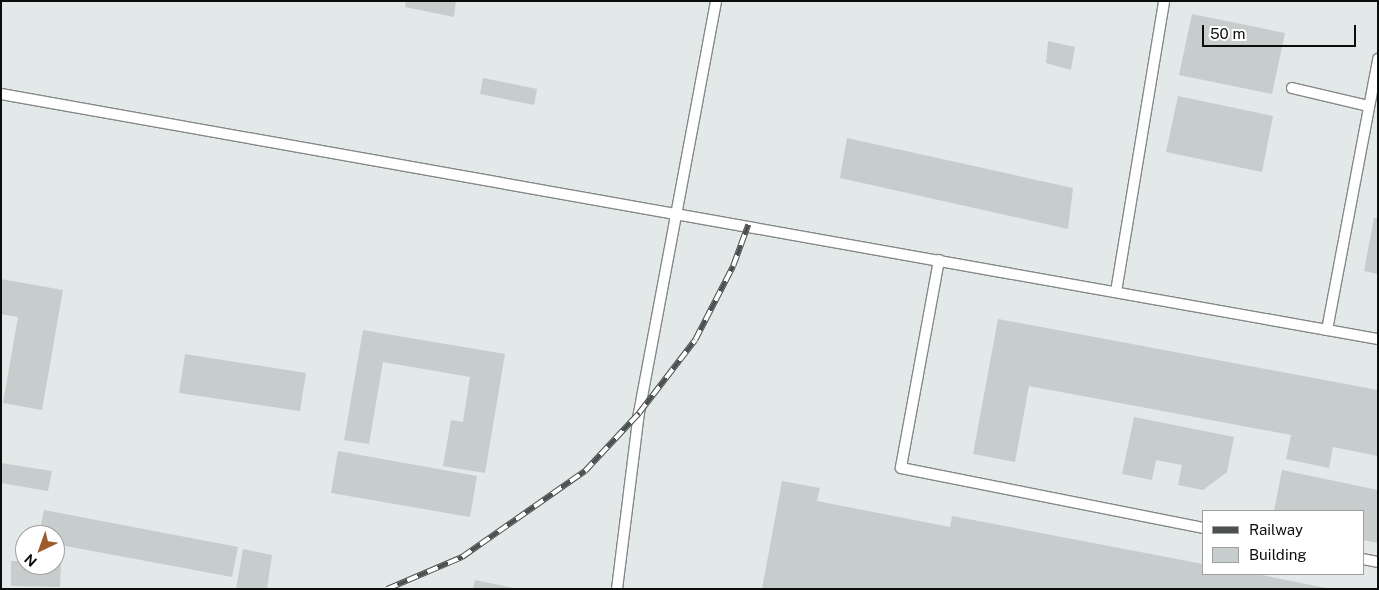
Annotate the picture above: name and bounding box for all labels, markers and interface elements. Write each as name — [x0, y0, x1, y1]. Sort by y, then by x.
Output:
scale bar — [1204, 15, 1358, 47]
text: 50 m — [1210, 25, 1245, 42]
legend — [1202, 510, 1364, 575]
text: Railway — [1249, 521, 1303, 538]
north arrow — [15, 525, 65, 575]
text: Building — [1249, 546, 1307, 563]
text: N — [21, 551, 40, 570]

